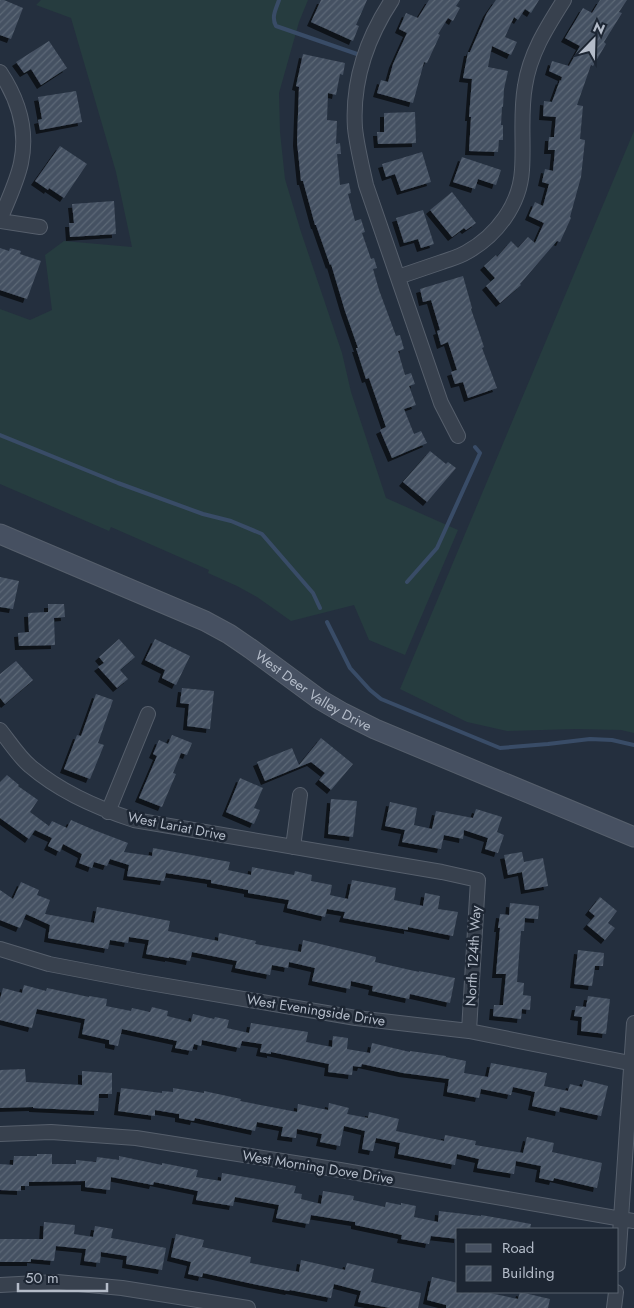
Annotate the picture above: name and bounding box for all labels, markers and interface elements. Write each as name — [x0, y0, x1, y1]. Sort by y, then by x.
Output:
north arrow — [569, 15, 619, 65]
text: N — [590, 17, 608, 39]
street label: West Deer Valley Drive — [251, 645, 375, 736]
street label: West Lariat Drive — [126, 807, 228, 845]
street label: North 124th Way — [460, 904, 486, 1007]
street label: West Eveningside Drive — [245, 989, 387, 1031]
street label: West Morning Dove Drive — [241, 1145, 395, 1189]
legend — [456, 1228, 619, 1293]
text: Road — [502, 1237, 534, 1259]
scale bar — [18, 1260, 106, 1292]
text: Building — [502, 1262, 554, 1284]
text: 50 m — [25, 1267, 59, 1289]

